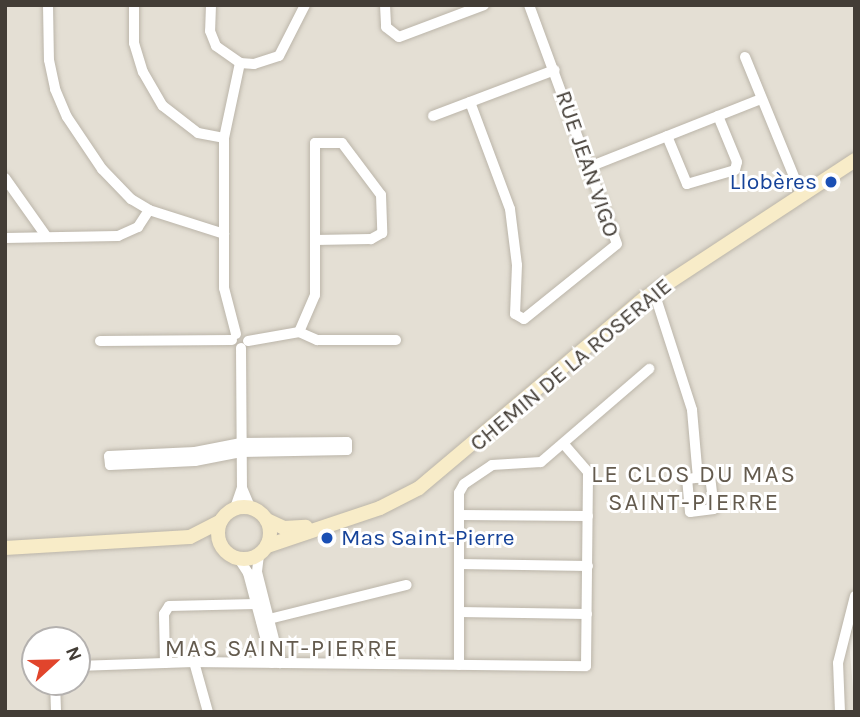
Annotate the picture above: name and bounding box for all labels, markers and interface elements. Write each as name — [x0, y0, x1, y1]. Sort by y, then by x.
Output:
street label: RUE JEAN VIGO — [549, 87, 625, 241]
place label: Llobères — [730, 168, 817, 196]
marker: Llobères — [823, 174, 839, 190]
street label: CHEMIN DE LA ROSERAIE — [464, 272, 678, 458]
district label: LE CLOS DU MAS SAINT-PIERRE — [593, 461, 795, 517]
place label: Mas Saint-Pierre — [341, 524, 514, 552]
marker: Mas Saint-Pierre — [319, 530, 335, 546]
north arrow — [21, 626, 91, 696]
district label: MAS SAINT-PIERRE — [167, 635, 397, 663]
text: N — [61, 643, 86, 664]

